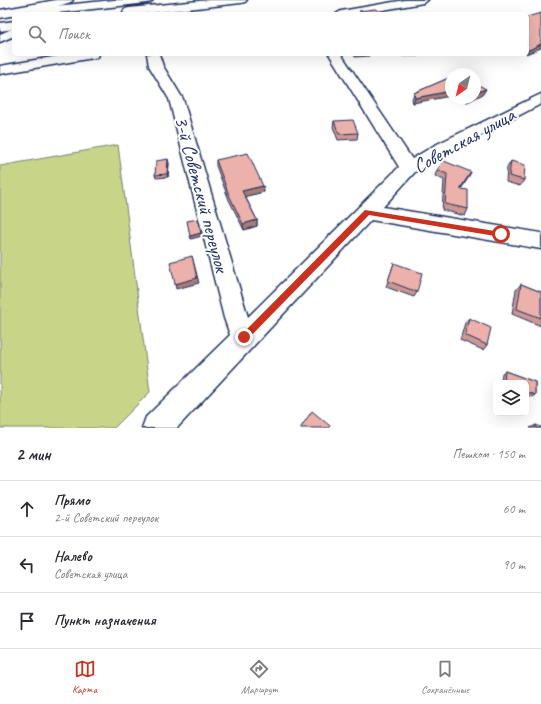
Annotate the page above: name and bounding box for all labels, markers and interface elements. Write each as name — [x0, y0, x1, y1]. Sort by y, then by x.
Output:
search box — [12, 12, 529, 56]
icon: search — [26, 23, 48, 45]
text: Поиск — [58, 25, 90, 44]
north arrow — [445, 68, 481, 104]
street label: Советская улица — [409, 102, 521, 179]
street label: 3-й Советский переулок — [169, 113, 235, 276]
route start — [492, 225, 510, 243]
route end — [235, 328, 253, 346]
map controls — [493, 380, 529, 416]
button: layers — [493, 380, 529, 416]
text: 2 мин — [16, 444, 51, 465]
text: Пешком · 150 m — [452, 446, 525, 462]
text: Прямо — [54, 491, 90, 510]
icon: ahead — [16, 498, 38, 520]
text: 60 m — [503, 501, 525, 517]
text: 2-й Советский переулок — [54, 510, 158, 526]
text: Налево — [54, 547, 92, 566]
icon: left — [16, 554, 38, 576]
text: 90 m — [503, 557, 525, 573]
text: Советская улица — [54, 566, 127, 582]
icon: arrive — [16, 610, 38, 632]
text: Пункт назначения — [54, 611, 156, 630]
tab: Карта — [72, 658, 97, 696]
tab: Маршрут — [241, 658, 277, 696]
tab: Сохранённые — [421, 658, 469, 696]

